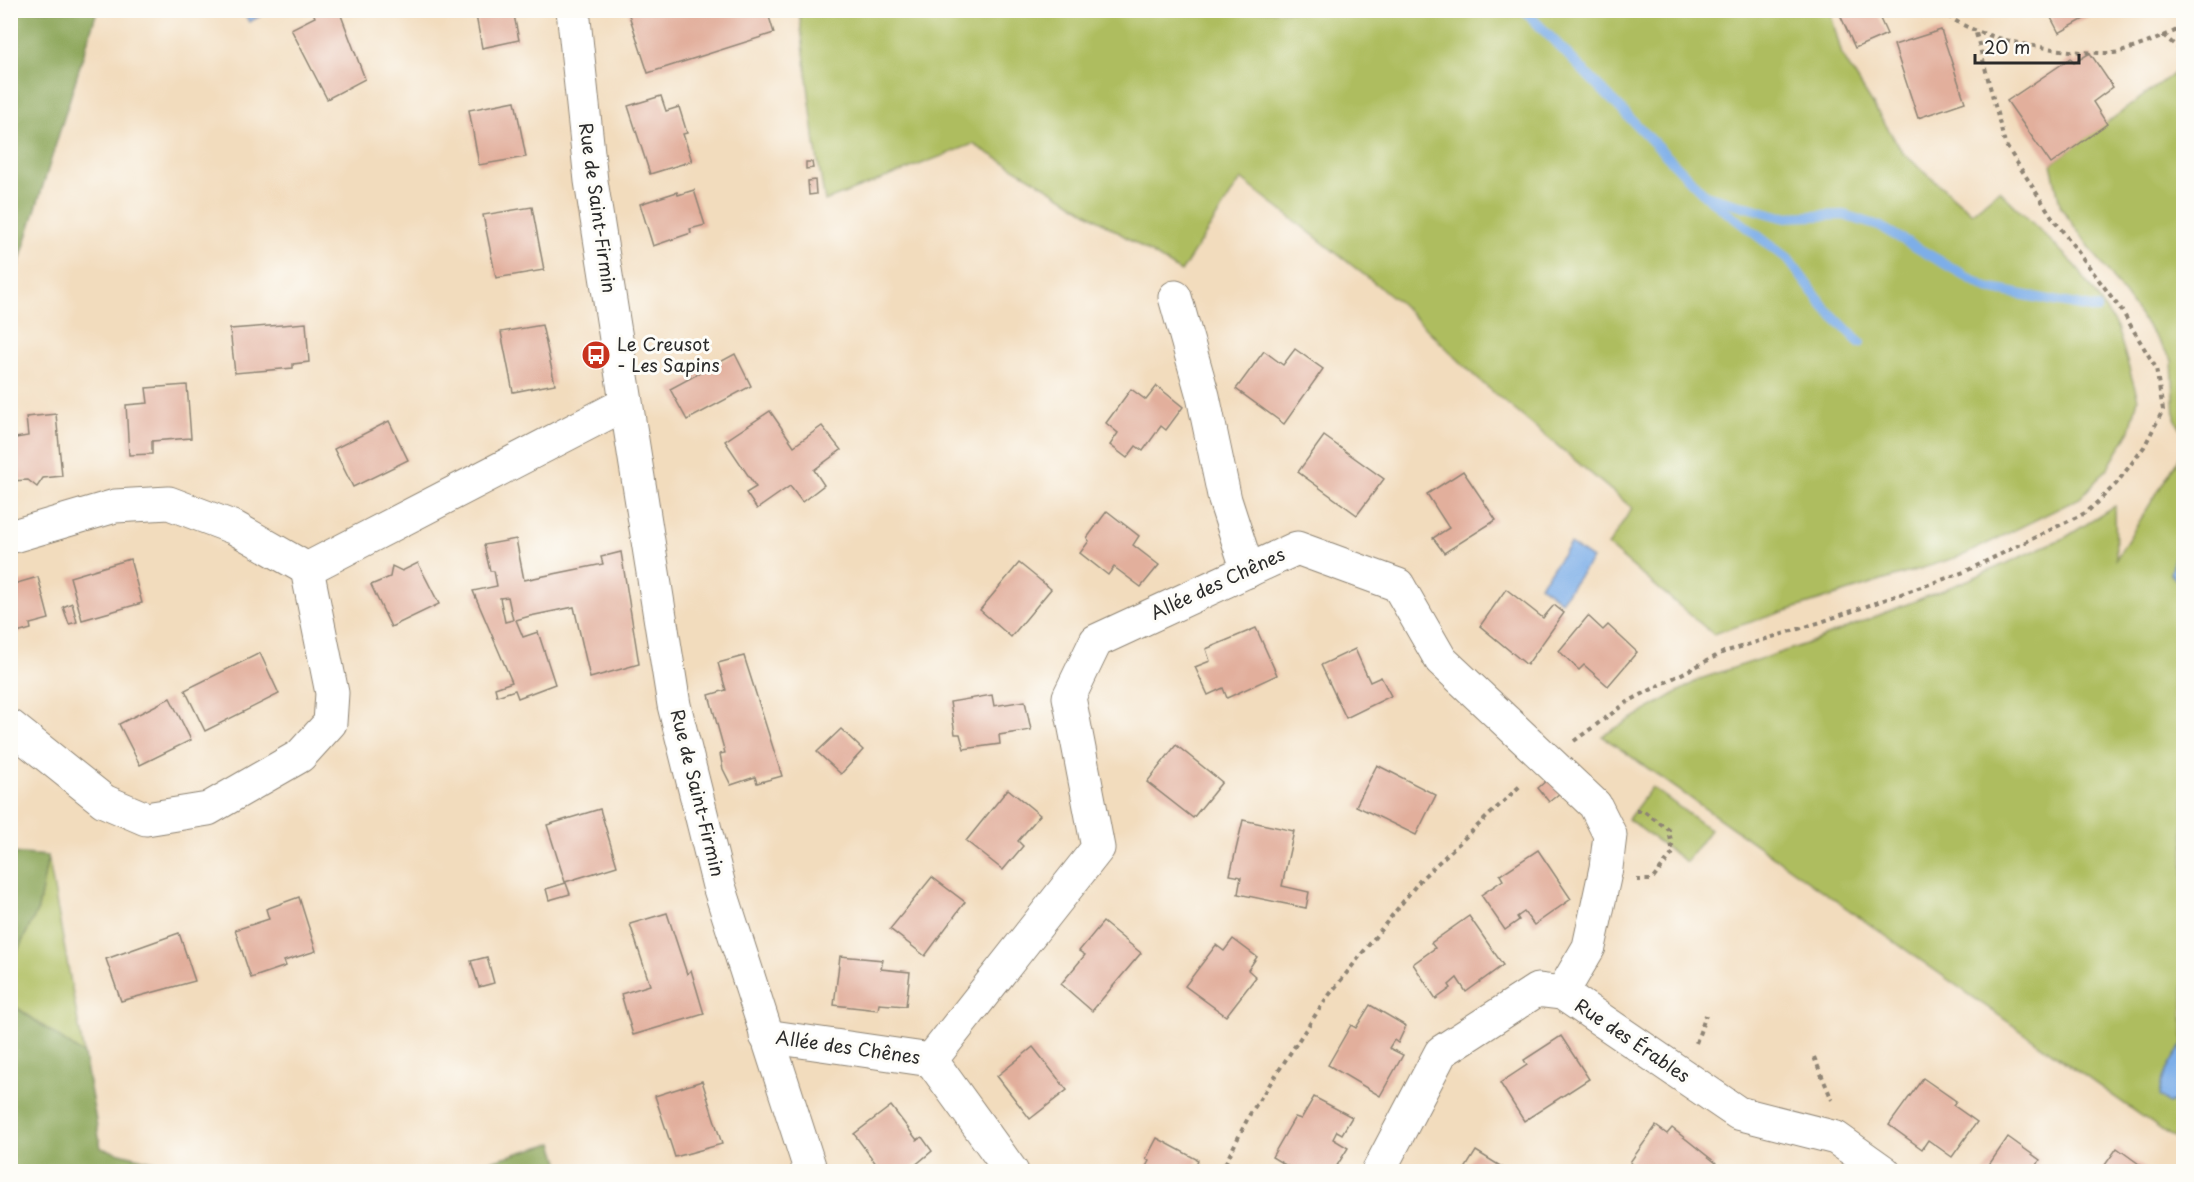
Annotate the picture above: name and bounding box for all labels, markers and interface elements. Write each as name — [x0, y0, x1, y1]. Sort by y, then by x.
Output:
scale bar — [1975, 27, 2078, 65]
text: 20 m — [1984, 33, 2030, 60]
street label: Rue de Saint-Firmin — [573, 121, 624, 295]
place label: Le Creusot - Les Sapins — [617, 330, 720, 378]
bus stop icon: Le Creusot - Les Sapins — [580, 339, 612, 371]
street label: Allée des Chênes — [1146, 540, 1289, 626]
street label: Rue de Saint-Firmin — [665, 706, 732, 879]
street label: Rue des Érables — [1570, 991, 1696, 1088]
street label: Allée des Chênes — [774, 1023, 922, 1070]

